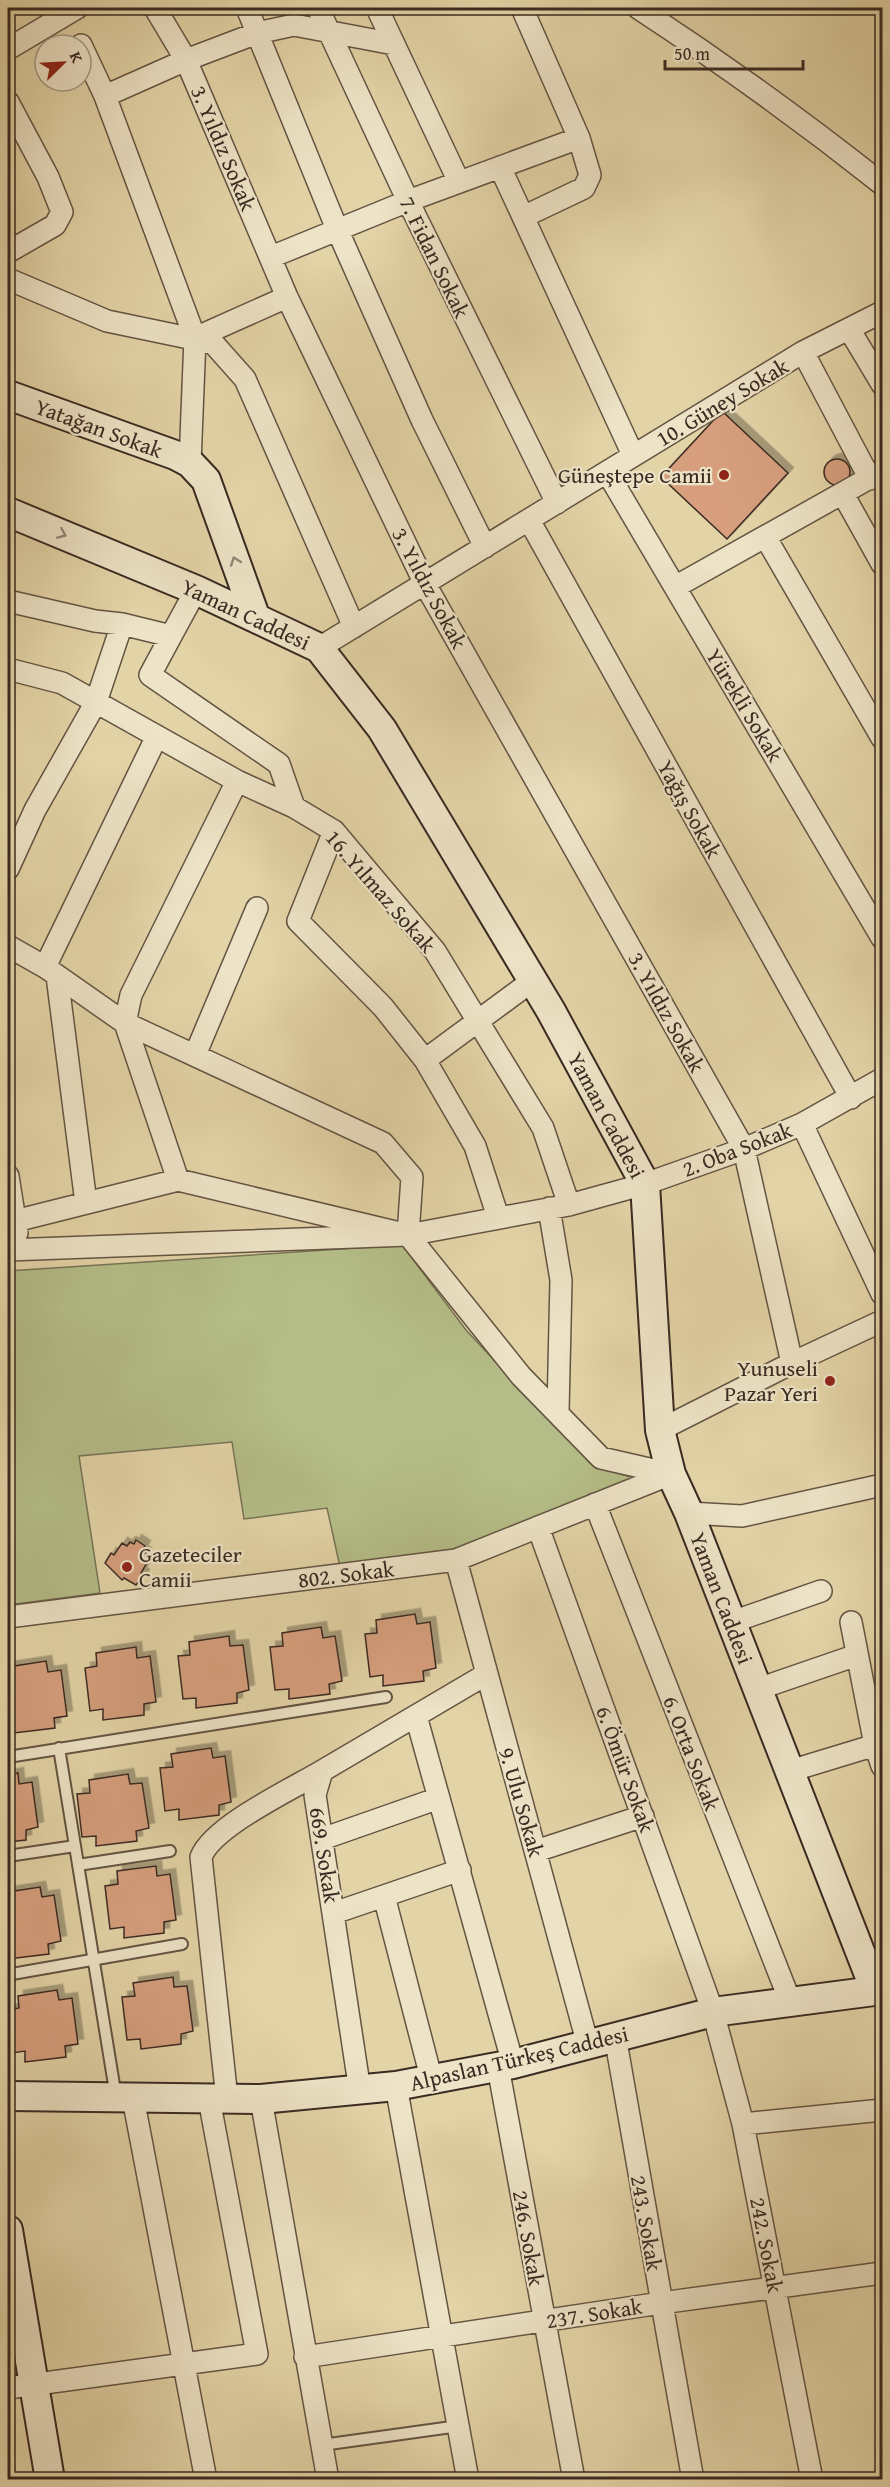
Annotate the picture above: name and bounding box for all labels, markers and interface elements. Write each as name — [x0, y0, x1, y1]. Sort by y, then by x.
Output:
north arrow — [33, 33, 93, 93]
scale bar — [665, 33, 803, 71]
text: 50 m — [674, 40, 710, 67]
text: K — [64, 47, 90, 67]
street label: 3. Yıldız Sokak — [183, 80, 265, 216]
street label: 7. Fidan Sokak — [392, 191, 479, 324]
street label: 10. Güney Sokak — [650, 349, 795, 454]
street label: Yatağan Sokak — [31, 390, 168, 466]
place label: Güneştepe Camii — [558, 459, 712, 491]
marker: Güneştepe Camii — [717, 468, 731, 482]
street label: 3. Yıldız Sokak — [385, 522, 476, 655]
one-way arrow — [55, 527, 66, 539]
one-way arrow — [230, 556, 243, 567]
street label: Yaman Caddesi — [176, 570, 316, 658]
street label: Yürekli Sokak — [699, 642, 792, 768]
street label: Yağış Sokak — [650, 754, 731, 865]
street label: 16. Yılmaz Sokak — [318, 822, 444, 960]
street label: 3. Yıldız Sokak — [621, 946, 714, 1079]
street label: Yaman Caddesi — [560, 1046, 654, 1184]
street label: 2. Oba Sokak — [677, 1113, 797, 1185]
place label: Yunuseli Pazar Yeri — [724, 1352, 818, 1409]
marker: Yunuseli Pazar Yeri — [823, 1374, 837, 1388]
street label: Yaman Caddesi — [682, 1527, 762, 1669]
place label: Gazeteciler Camii — [139, 1538, 242, 1595]
street label: 802. Sokak — [296, 1552, 397, 1596]
marker: Gazeteciler Camii — [120, 1560, 134, 1574]
street label: 6. Orta Sokak — [655, 1691, 729, 1816]
street label: 6. Ömür Sokak — [588, 1701, 664, 1838]
street label: 9. Ulu Sokak — [491, 1743, 553, 1861]
street label: 669. Sokak — [302, 1805, 348, 1906]
street label: Alpaslan Türkeş Caddesi — [407, 2017, 631, 2099]
street label: 243. Sokak — [623, 2173, 671, 2274]
street label: 246. Sokak — [505, 2188, 553, 2289]
street label: 242. Sokak — [742, 2194, 792, 2296]
street label: 237. Sokak — [544, 2290, 645, 2336]

